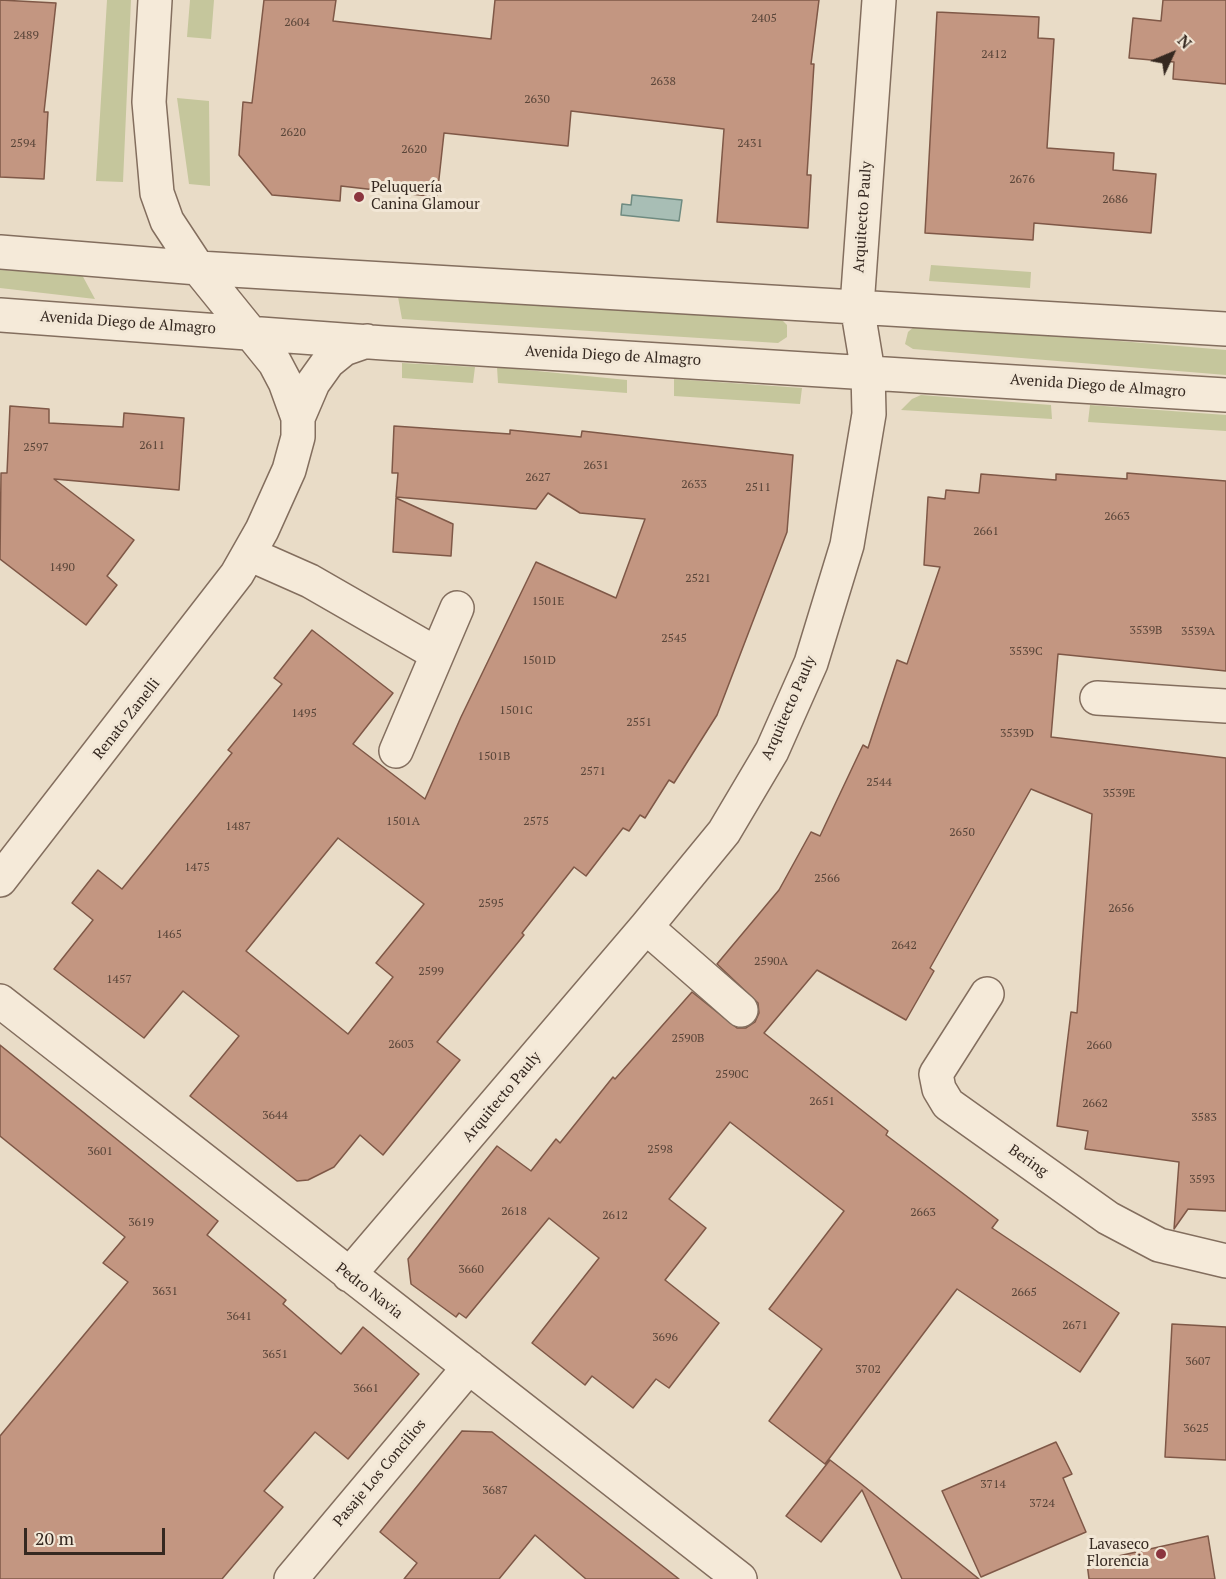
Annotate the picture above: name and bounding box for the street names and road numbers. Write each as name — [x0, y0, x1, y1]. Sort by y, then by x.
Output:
street label: Arquitecto Pauly — [850, 160, 876, 274]
street label: Avenida Diego de Almagro — [39, 308, 217, 338]
street label: Avenida Diego de Almagro — [525, 342, 701, 370]
street label: Avenida Diego de Almagro — [1009, 371, 1187, 401]
street label: Arquitecto Pauly — [758, 653, 820, 763]
street label: Renato Zanelli — [90, 675, 164, 763]
street label: Arquitecto Pauly — [459, 1048, 545, 1146]
street label: Bering — [1005, 1141, 1051, 1181]
street label: Pedro Navia — [332, 1259, 406, 1323]
street label: Pasaje Los Concilios — [330, 1416, 430, 1530]

